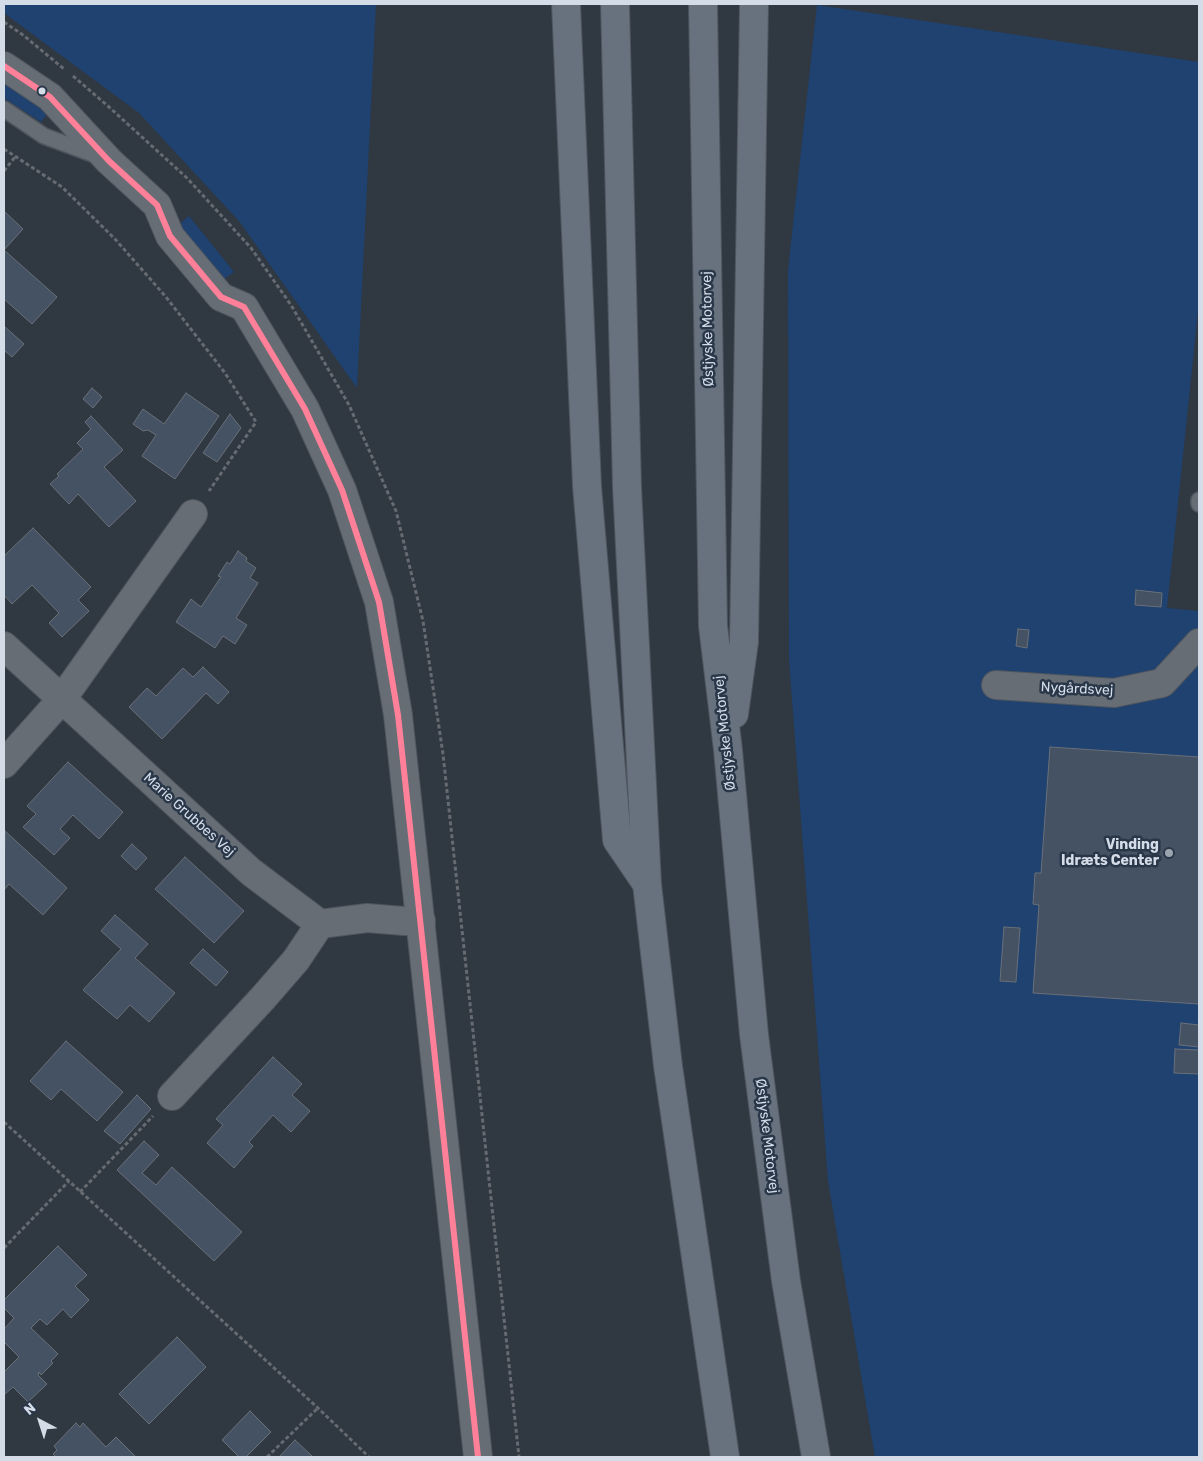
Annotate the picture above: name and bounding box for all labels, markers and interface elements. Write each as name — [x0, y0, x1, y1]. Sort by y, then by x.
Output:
unlabelled marker — [37, 86, 47, 96]
street label: Østjyske Motorvej — [699, 271, 717, 387]
street label: Østjyske Motorvej — [711, 675, 739, 791]
street label: Nygårdsvej — [1040, 679, 1114, 699]
street label: Marie Grubbes Vej — [140, 770, 238, 860]
place label: Vinding Idræts Center — [1061, 837, 1159, 870]
marker: Vinding Idræts Center — [1163, 847, 1175, 859]
street label: Østjyske Motorvej — [752, 1078, 782, 1194]
north arrow — [15, 1396, 65, 1446]
text: N — [21, 1399, 39, 1419]

